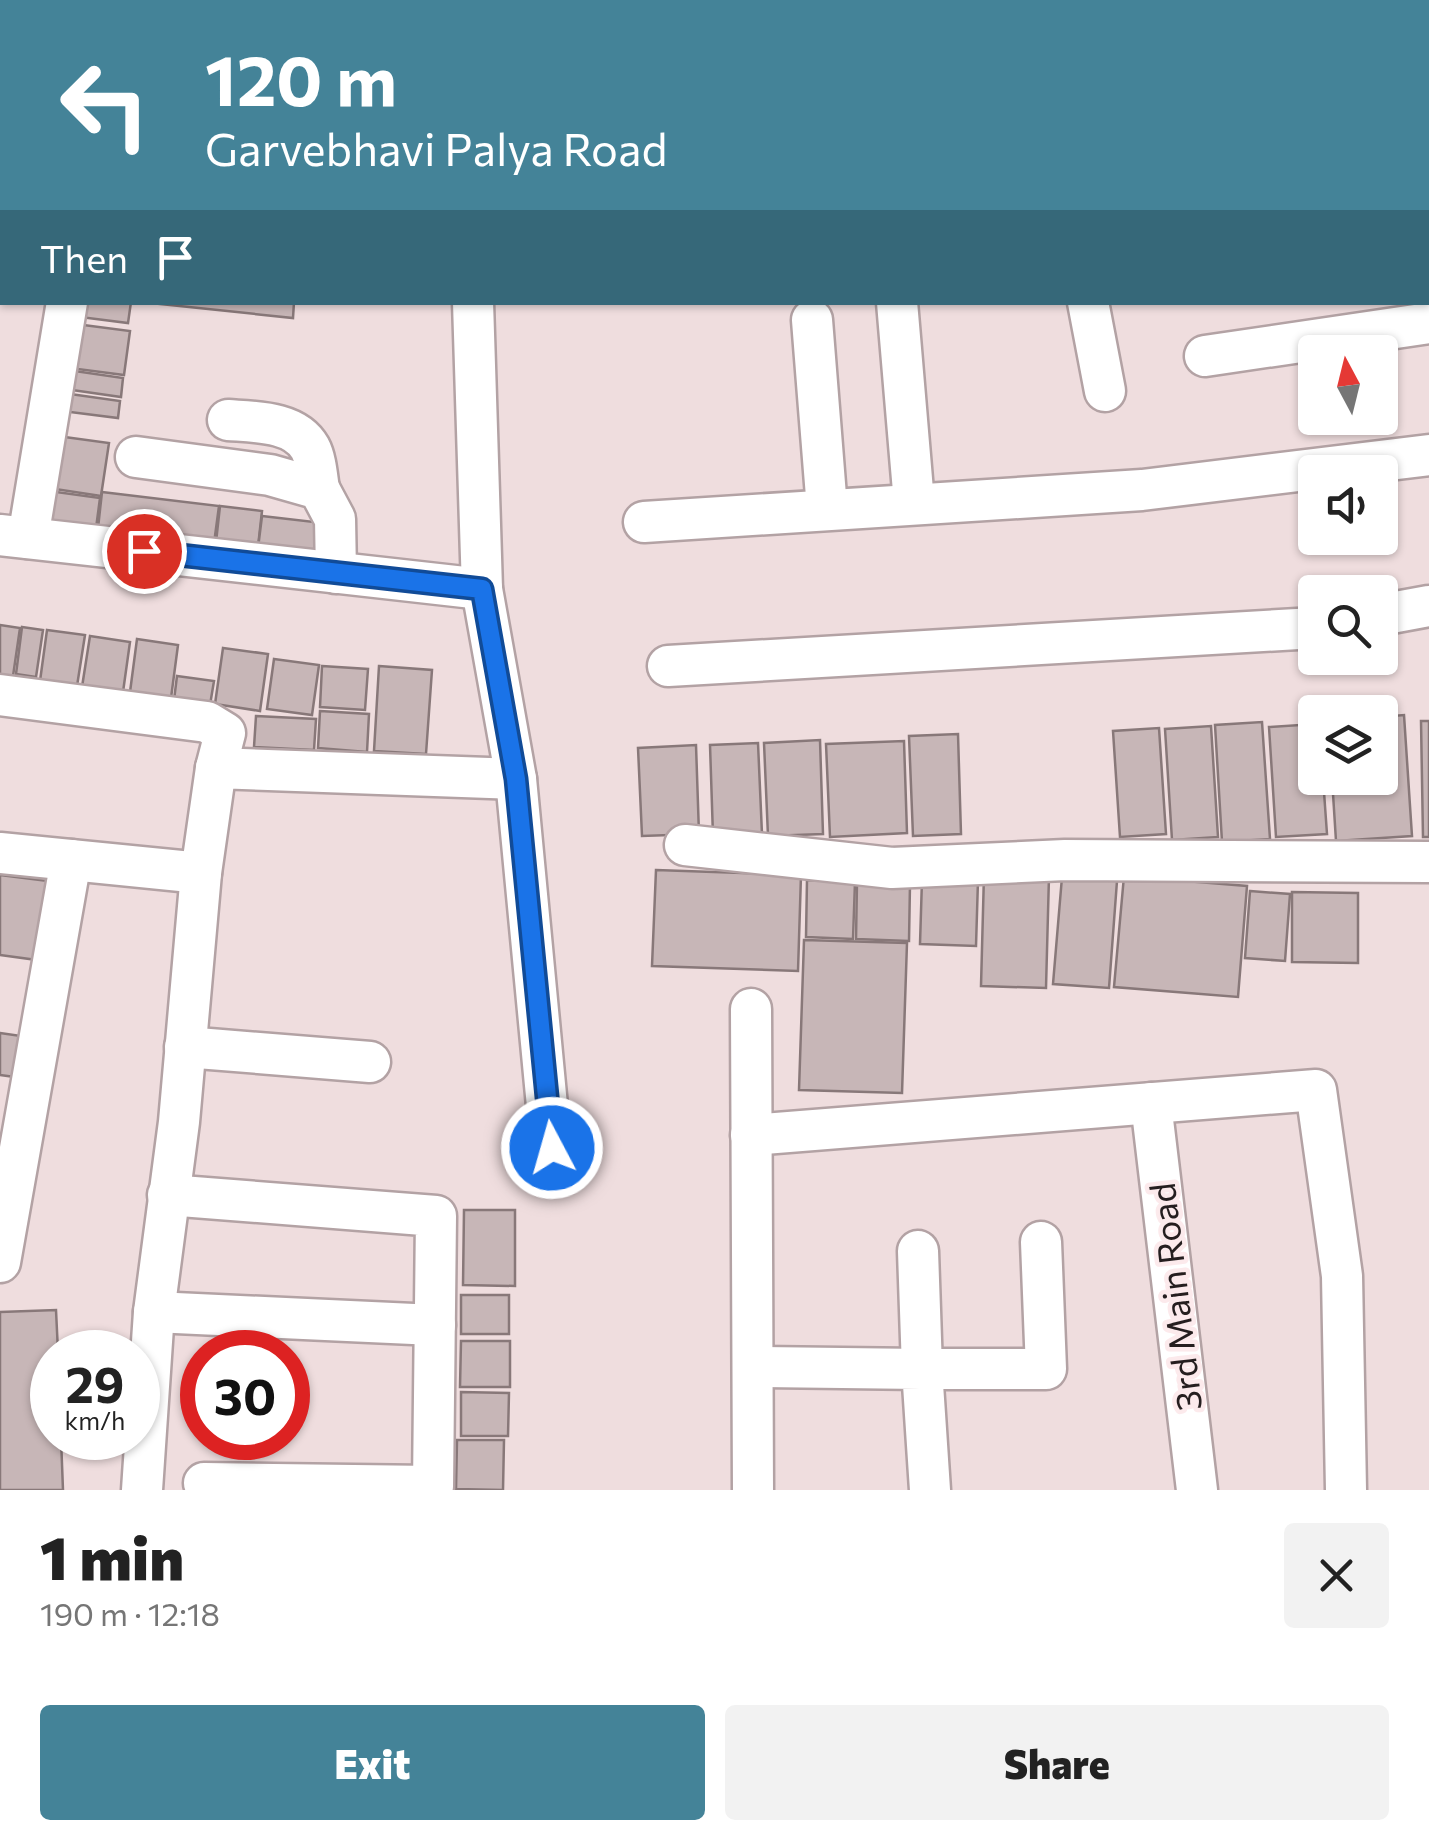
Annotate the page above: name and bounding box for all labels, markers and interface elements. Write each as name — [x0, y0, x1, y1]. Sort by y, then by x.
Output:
text: 120 m — [205, 35, 397, 120]
icon: left — [40, 40, 170, 170]
text: Garvebhavi Palya Road — [205, 120, 668, 175]
icon: arrive — [148, 230, 203, 285]
text: Then — [40, 234, 128, 281]
north arrow — [1298, 335, 1398, 435]
map controls — [1298, 335, 1398, 795]
button: sound — [1298, 455, 1398, 555]
pin — [102, 509, 187, 594]
icon: arrive — [117, 524, 172, 579]
button: search — [1298, 575, 1398, 675]
button: layers — [1298, 695, 1398, 795]
position arrow — [500, 1096, 604, 1200]
street label: 3rd Main Road — [1139, 1181, 1209, 1413]
speed limit sign: 30 — [180, 1330, 310, 1460]
text: 29 — [65, 1352, 124, 1413]
text: km/h — [65, 1405, 125, 1435]
text: 1 min — [40, 1519, 184, 1592]
button: close — [1284, 1523, 1389, 1628]
text: 190 m · 12:18 — [40, 1593, 220, 1633]
button: Exit — [40, 1705, 705, 1820]
button: Share — [725, 1705, 1389, 1820]

